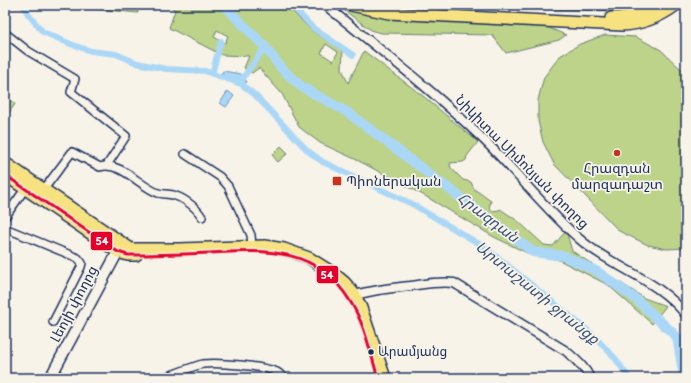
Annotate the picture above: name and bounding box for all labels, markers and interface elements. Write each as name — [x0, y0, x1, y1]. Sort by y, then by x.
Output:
street label: Նիկիտա Սիմոնյան փողոց — [452, 92, 592, 232]
marker: Հրազդան մարզադաշտ — [612, 148, 622, 158]
place label: Հրազդան մարզադաշտ — [571, 160, 663, 193]
place label: Պիոներական — [346, 173, 441, 190]
marker: Պիոներական — [331, 175, 343, 187]
water label: Հրազդան — [454, 189, 523, 248]
line badge: 54 — [90, 231, 113, 251]
text: 54 — [96, 235, 109, 248]
water label: Արտաշատի ջրանցք — [471, 237, 603, 349]
street label: Լեոյի փողոց — [47, 263, 101, 345]
line badge: 54 — [316, 265, 339, 284]
text: 54 — [321, 269, 334, 282]
place label: Արամյանց — [378, 344, 447, 360]
marker: Արամյանց — [366, 347, 376, 357]

